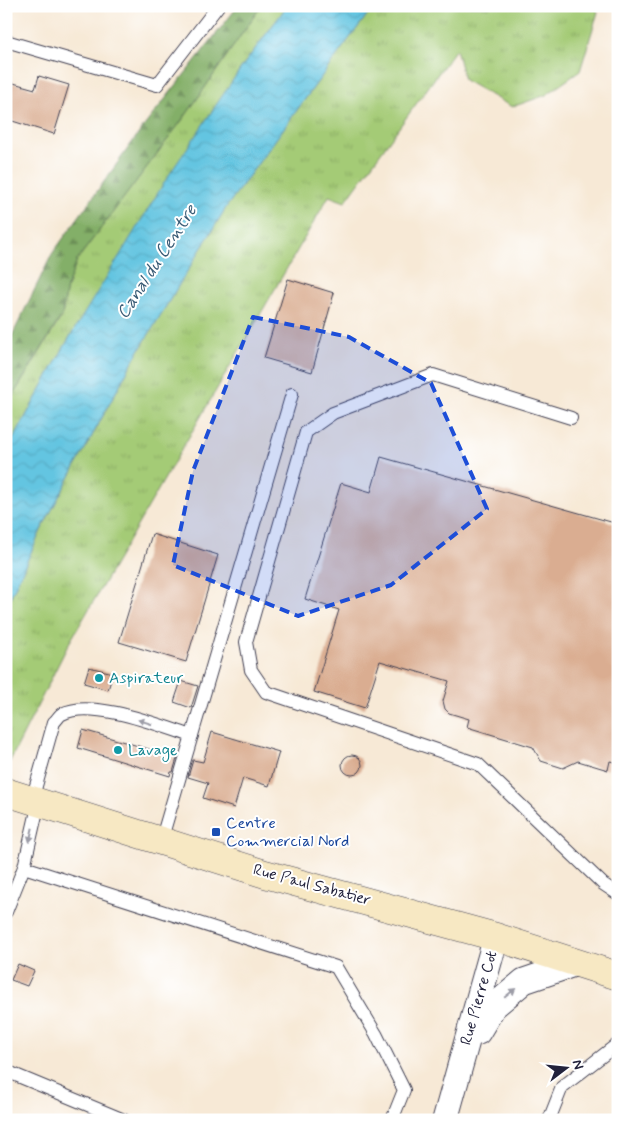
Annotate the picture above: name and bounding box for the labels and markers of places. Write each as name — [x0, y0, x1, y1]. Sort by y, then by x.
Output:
place label: Aspirateur — [109, 668, 184, 689]
marker: Aspirateur — [93, 672, 105, 684]
place label: Lavage — [128, 740, 178, 762]
marker: Lavage — [112, 744, 124, 756]
place label: Centre Commercial Nord — [226, 813, 349, 852]
marker: Centre Commercial Nord — [210, 826, 222, 838]

